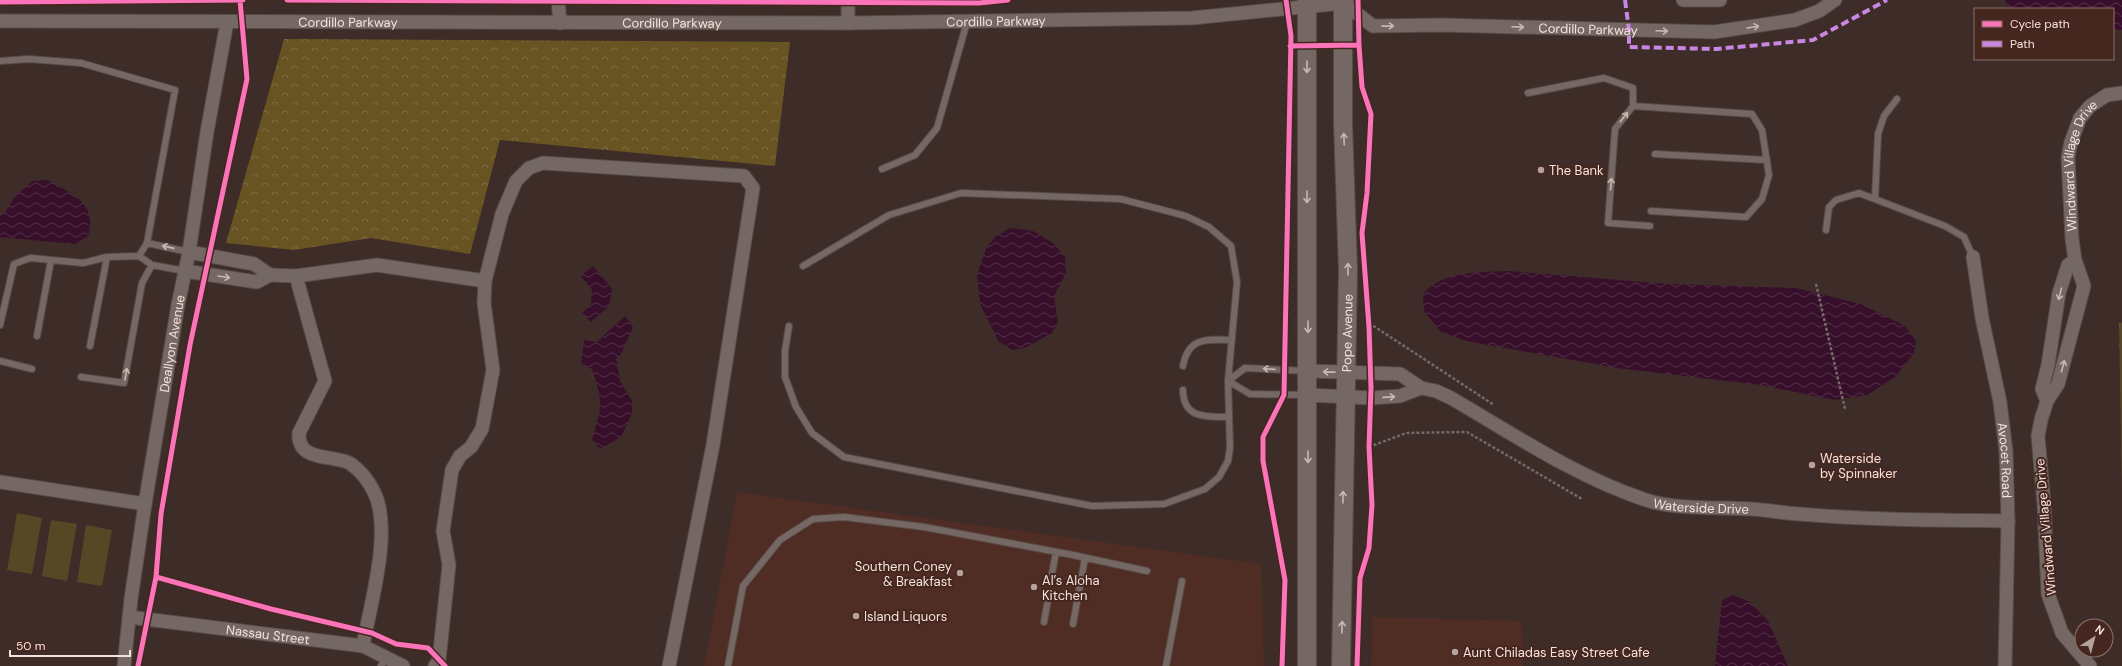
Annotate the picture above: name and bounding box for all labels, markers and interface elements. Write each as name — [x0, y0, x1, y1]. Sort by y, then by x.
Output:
legend — [1974, 8, 2114, 60]
street label: Cordillo Parkway — [946, 12, 1046, 31]
street label: Cordillo Parkway — [298, 14, 398, 31]
street label: Cordillo Parkway — [622, 14, 722, 32]
text: Cycle path — [2010, 16, 2070, 32]
street label: Cordillo Parkway — [1538, 19, 1638, 39]
one-way arrow — [1381, 22, 1394, 30]
one-way arrow — [1746, 22, 1759, 30]
one-way arrow — [1511, 23, 1524, 31]
one-way arrow — [1655, 27, 1668, 35]
text: Path — [2010, 36, 2035, 52]
one-way arrow — [1303, 60, 1311, 73]
street label: Windward Village Drive — [2060, 96, 2100, 232]
one-way arrow — [1620, 112, 1629, 123]
one-way arrow — [1340, 133, 1347, 146]
place label: The Bank — [1549, 162, 1604, 179]
marker: The Bank — [1536, 165, 1546, 175]
one-way arrow — [1608, 178, 1615, 191]
one-way arrow — [1303, 190, 1311, 203]
one-way arrow — [162, 243, 175, 251]
one-way arrow — [1344, 263, 1352, 276]
one-way arrow — [217, 273, 230, 281]
one-way arrow — [2055, 287, 2063, 300]
street label: Deallyon Avenue — [156, 293, 189, 394]
street label: Pope Avenue — [1338, 294, 1357, 372]
one-way arrow — [1304, 320, 1312, 333]
one-way arrow — [2060, 360, 2067, 373]
one-way arrow — [1263, 366, 1276, 373]
one-way arrow — [122, 368, 130, 381]
one-way arrow — [1323, 368, 1336, 376]
one-way arrow — [1382, 393, 1395, 400]
street label: Avocet Road — [1994, 421, 2015, 498]
one-way arrow — [1304, 450, 1312, 463]
place label: Waterside by Spinnaker — [1820, 450, 1898, 482]
street label: Windward Village Drive — [2031, 458, 2060, 596]
marker: Waterside by Spinnaker — [1807, 460, 1817, 470]
one-way arrow — [1340, 491, 1347, 504]
street label: Waterside Drive — [1652, 494, 1749, 518]
place label: Southern Coney & Breakfast — [855, 558, 952, 590]
marker: Southern Coney & Breakfast — [955, 568, 965, 578]
place label: Al’s Aloha Kitchen — [1042, 572, 1099, 604]
marker: Al’s Aloha Kitchen — [1029, 582, 1039, 592]
place label: Island Liquors — [864, 608, 947, 625]
marker: Island Liquors — [851, 611, 861, 621]
north arrow — [2074, 618, 2114, 658]
street label: Nassau Street — [225, 621, 311, 648]
one-way arrow — [1338, 621, 1346, 634]
text: N — [2093, 622, 2107, 638]
scale bar — [10, 632, 130, 658]
text: 50 m — [16, 638, 45, 654]
place label: Aunt Chiladas Easy Street Cafe — [1463, 644, 1650, 661]
marker: Aunt Chiladas Easy Street Cafe — [1450, 647, 1460, 657]

